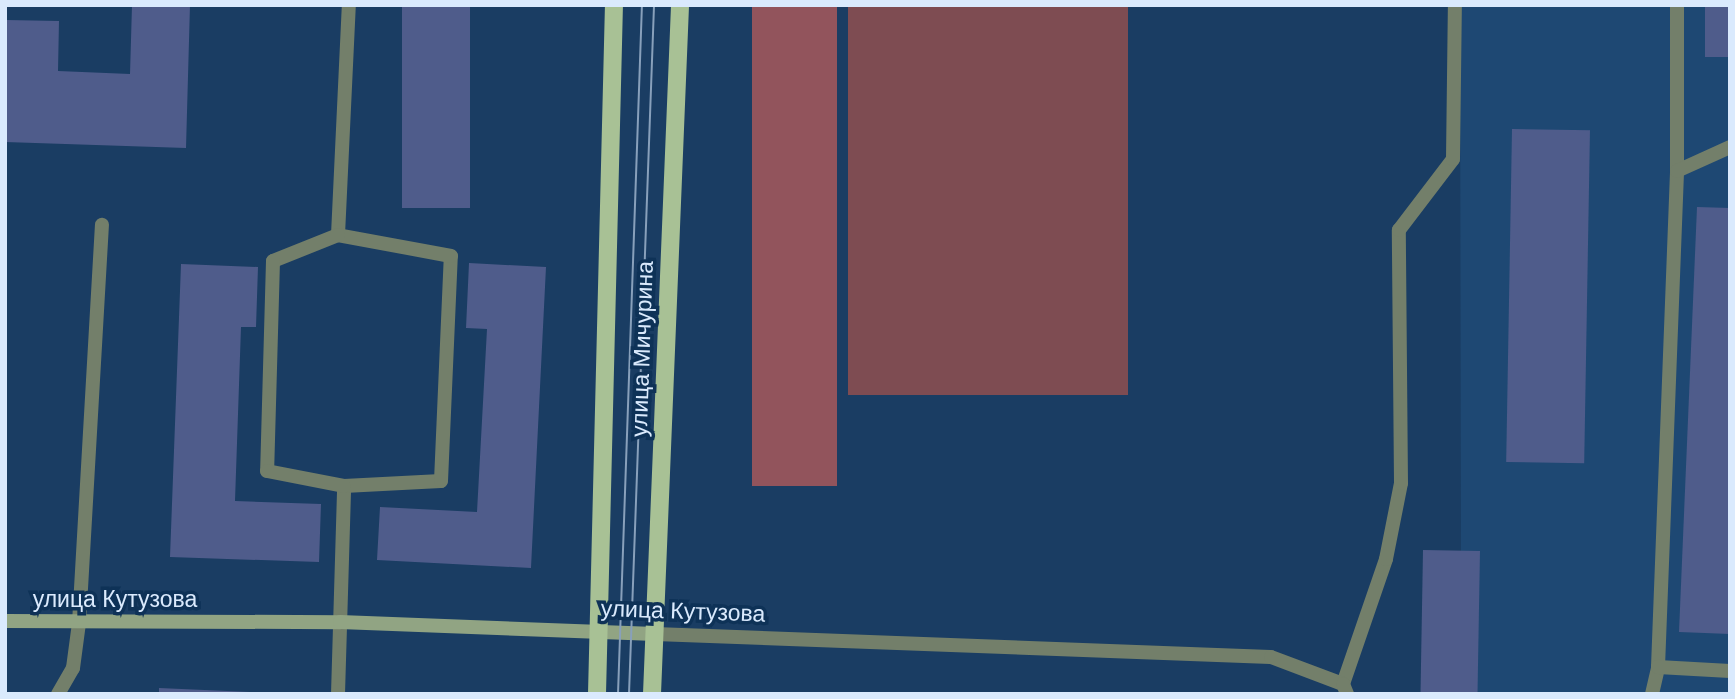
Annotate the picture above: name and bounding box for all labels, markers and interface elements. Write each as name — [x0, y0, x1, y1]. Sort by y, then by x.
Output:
street label: улица Мичурина — [625, 261, 659, 437]
street label: улица Кутузова — [33, 585, 197, 613]
street label: улица Кутузова — [600, 594, 766, 628]

